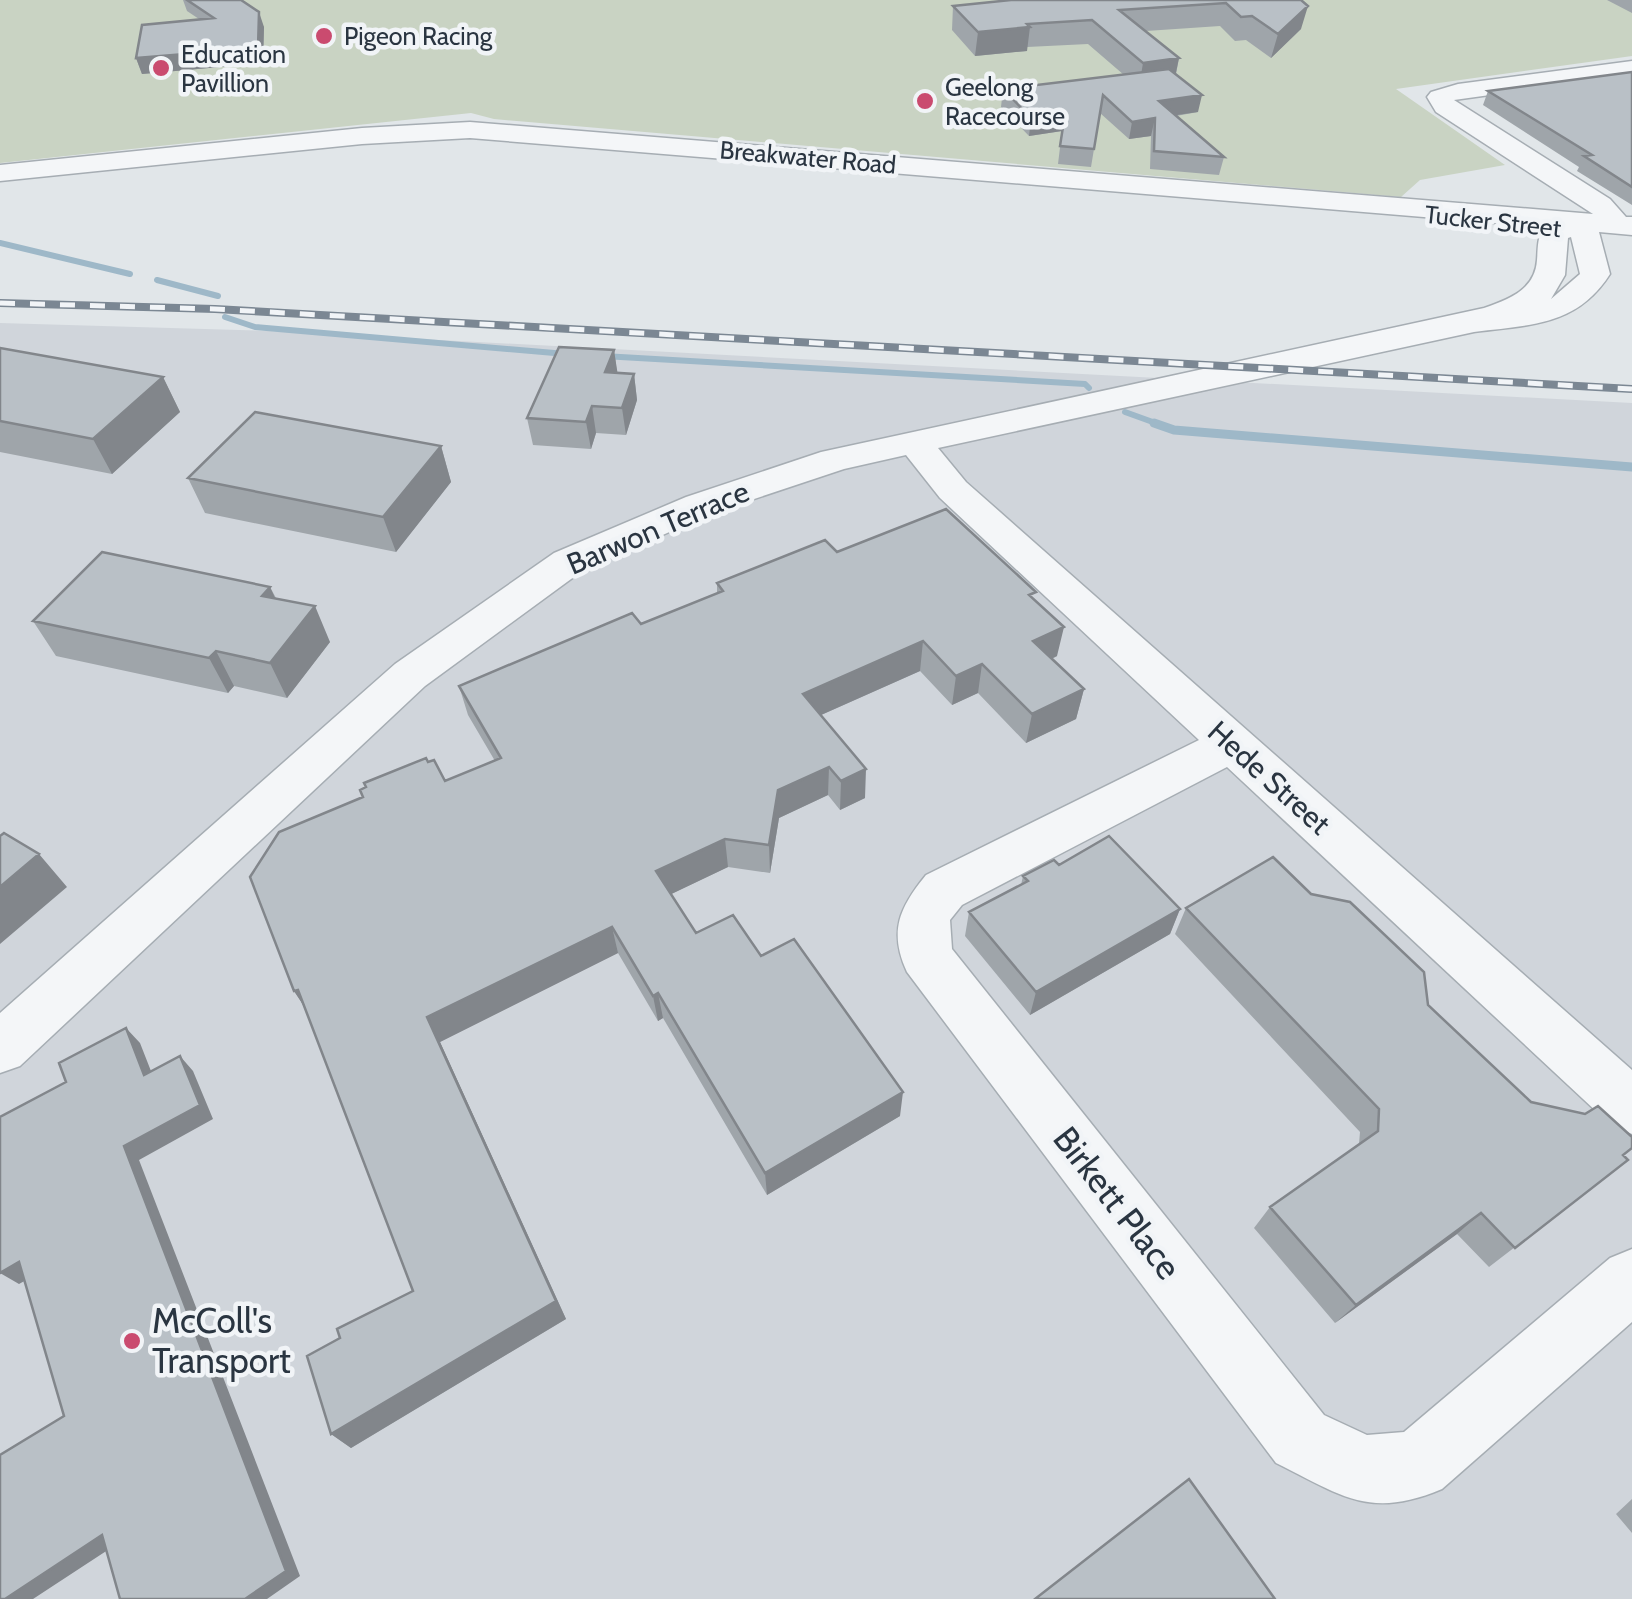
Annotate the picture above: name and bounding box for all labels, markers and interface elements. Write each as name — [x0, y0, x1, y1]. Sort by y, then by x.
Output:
place label: Pigeon Racing — [344, 21, 493, 51]
marker: Pigeon Racing — [313, 25, 335, 47]
place label: Education Pavillion — [181, 39, 286, 98]
marker: Education Pavillion — [150, 57, 172, 79]
place label: Geelong Racecourse — [945, 72, 1065, 131]
marker: Geelong Racecourse — [914, 90, 936, 112]
street label: Breakwater Road — [719, 134, 897, 180]
street label: Tucker Street — [1423, 199, 1563, 243]
street label: Barwon Terrace — [561, 473, 754, 583]
street label: Hede Street — [1200, 713, 1338, 842]
street label: Birkett Place — [1044, 1118, 1190, 1288]
place label: McColl's Transport — [152, 1299, 291, 1382]
marker: McColl's Transport — [121, 1330, 143, 1352]

